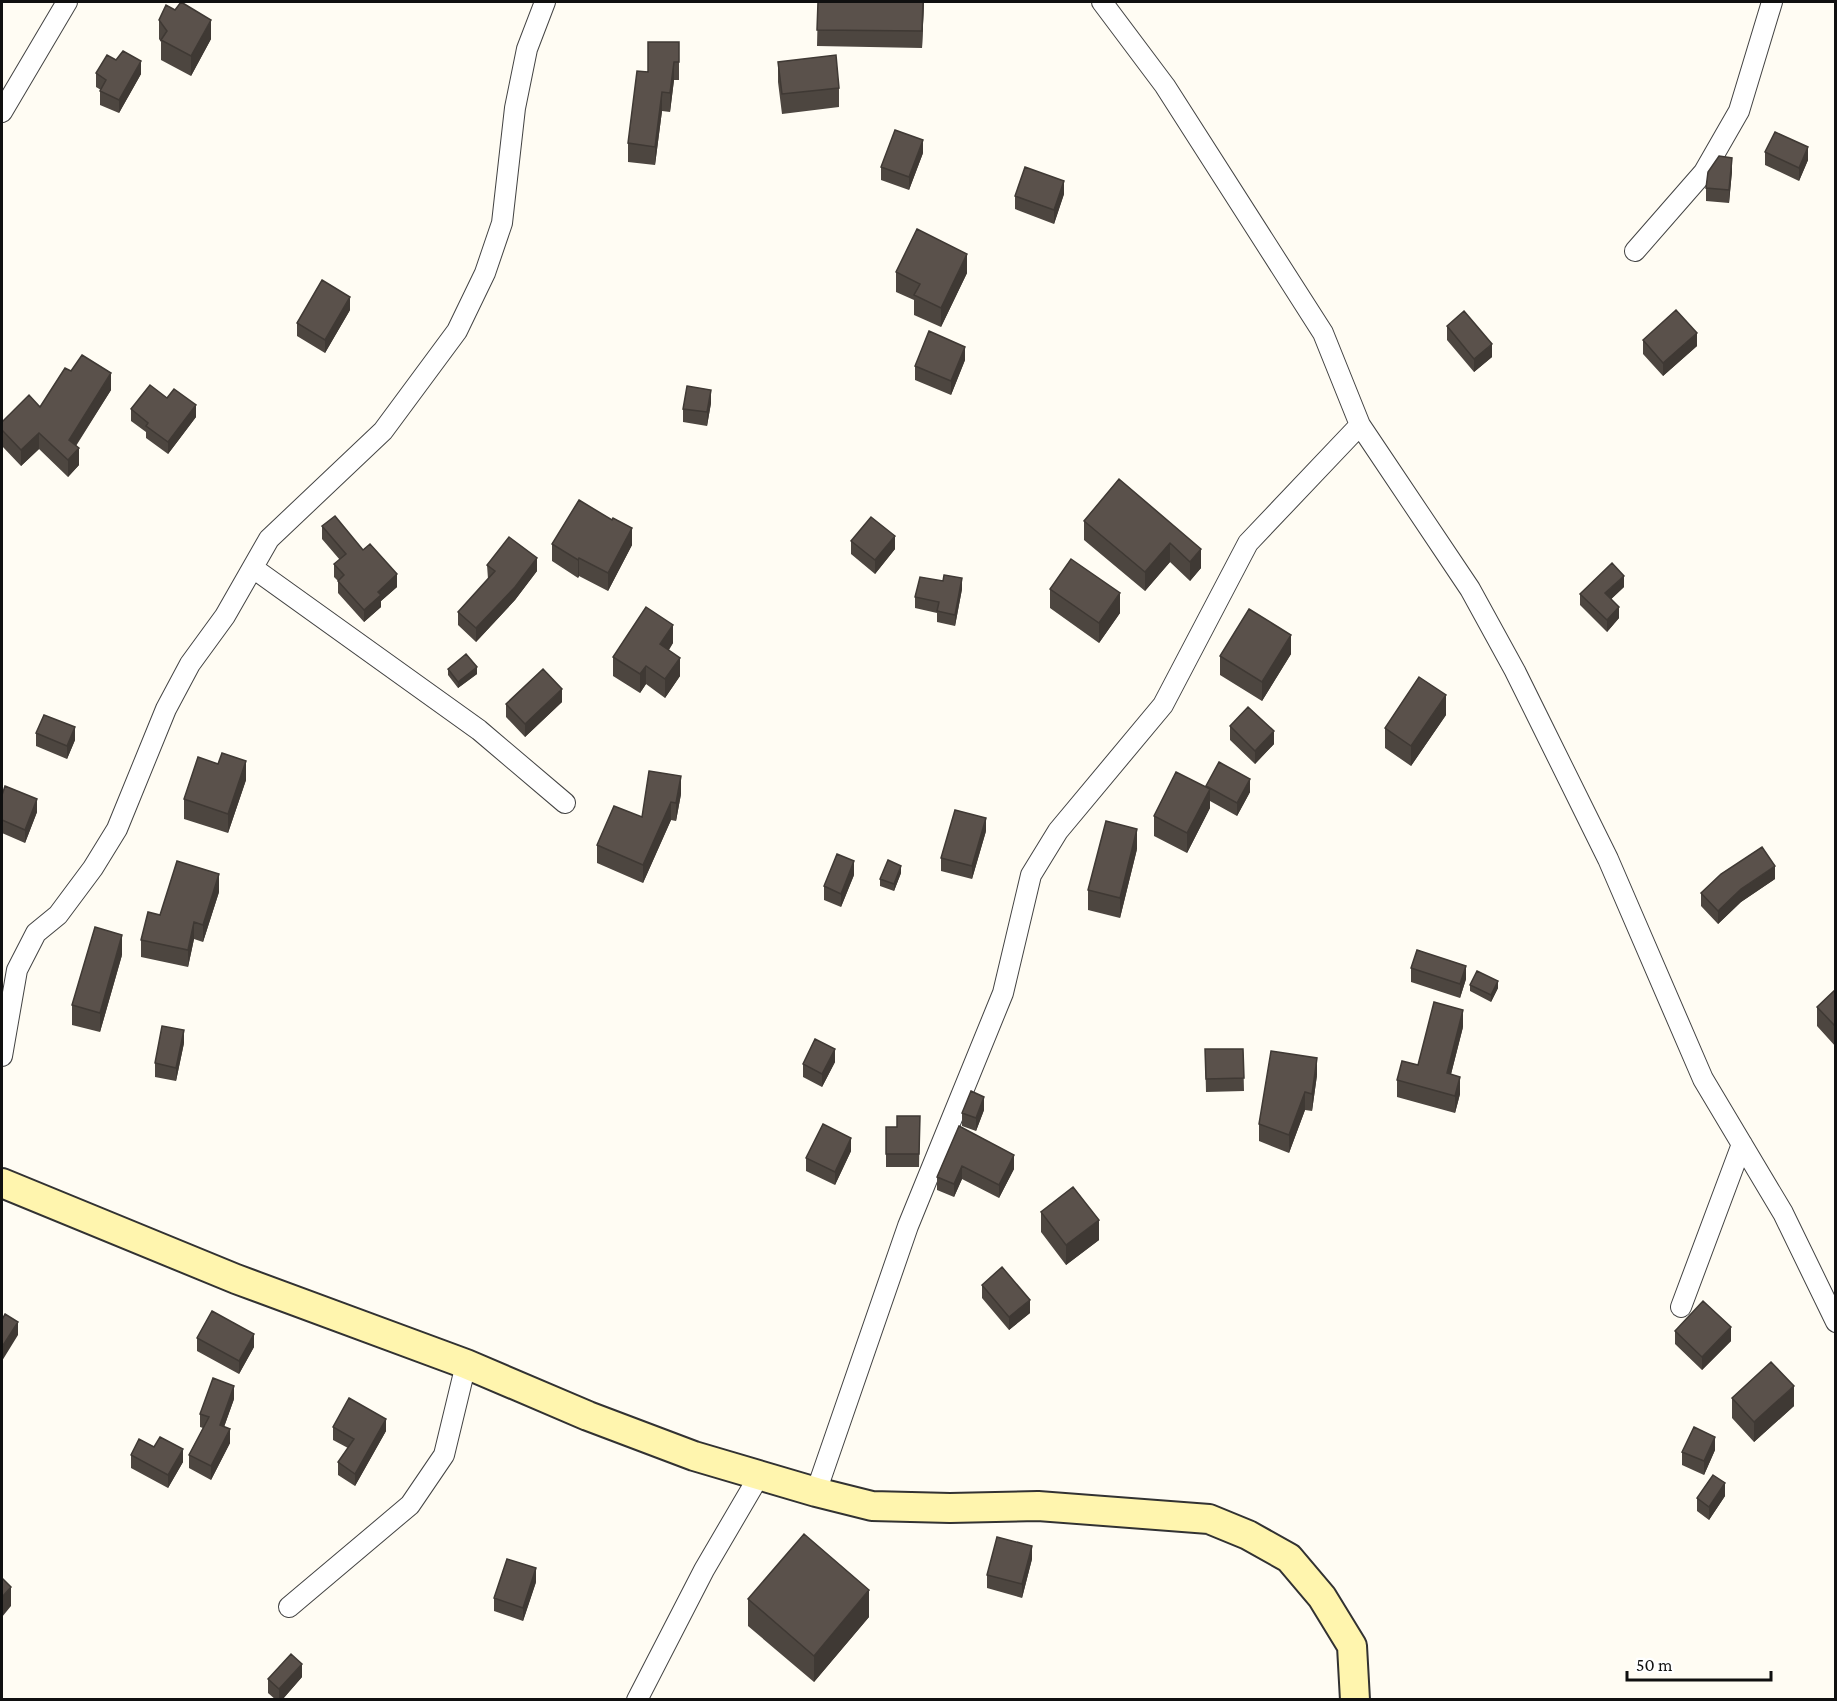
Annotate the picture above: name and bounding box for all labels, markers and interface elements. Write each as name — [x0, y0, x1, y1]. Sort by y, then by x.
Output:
scale bar — [1627, 1644, 1771, 1682]
text: 50 m — [1636, 1655, 1673, 1675]

